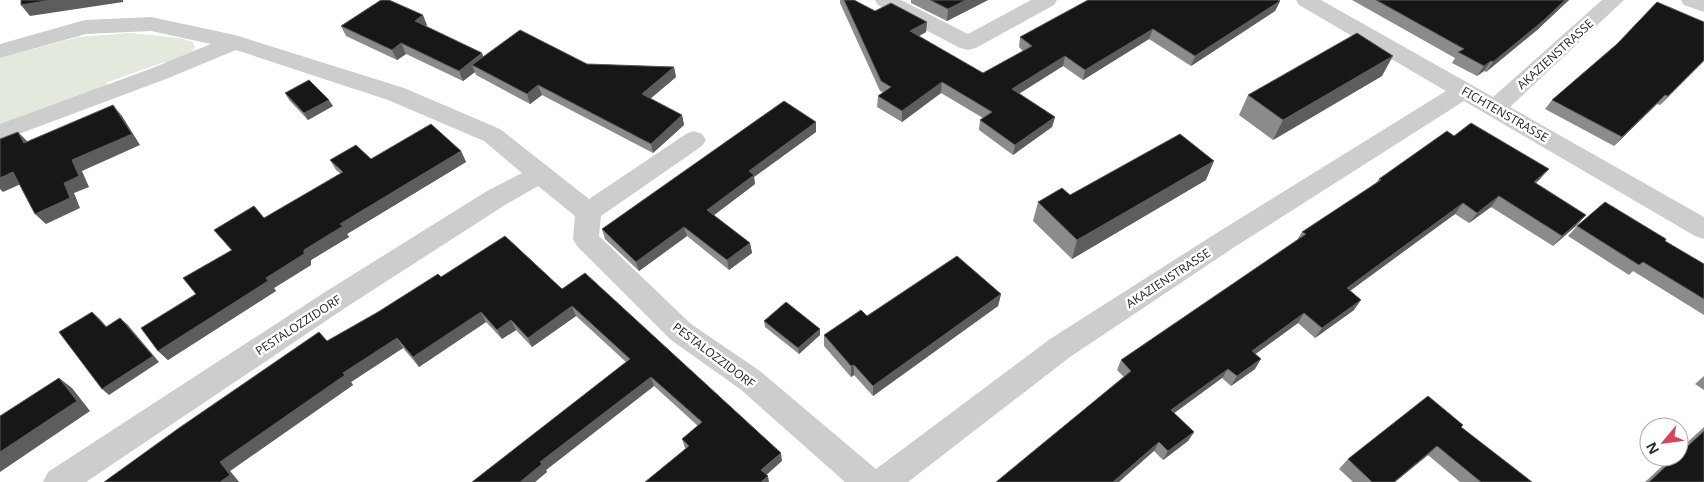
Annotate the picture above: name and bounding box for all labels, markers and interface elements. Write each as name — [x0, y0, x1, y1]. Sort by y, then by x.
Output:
street label: AKAZIENSTRASSE — [1513, 15, 1597, 93]
street label: FICHTENSTRASSE — [1459, 82, 1551, 146]
street label: AKAZIENSTRASSE — [1122, 244, 1214, 312]
street label: PESTALOZZIDORF — [252, 291, 344, 359]
street label: PESTALOZZIDORF — [669, 318, 759, 392]
north arrow — [1639, 417, 1689, 467]
text: N — [1641, 439, 1663, 458]

